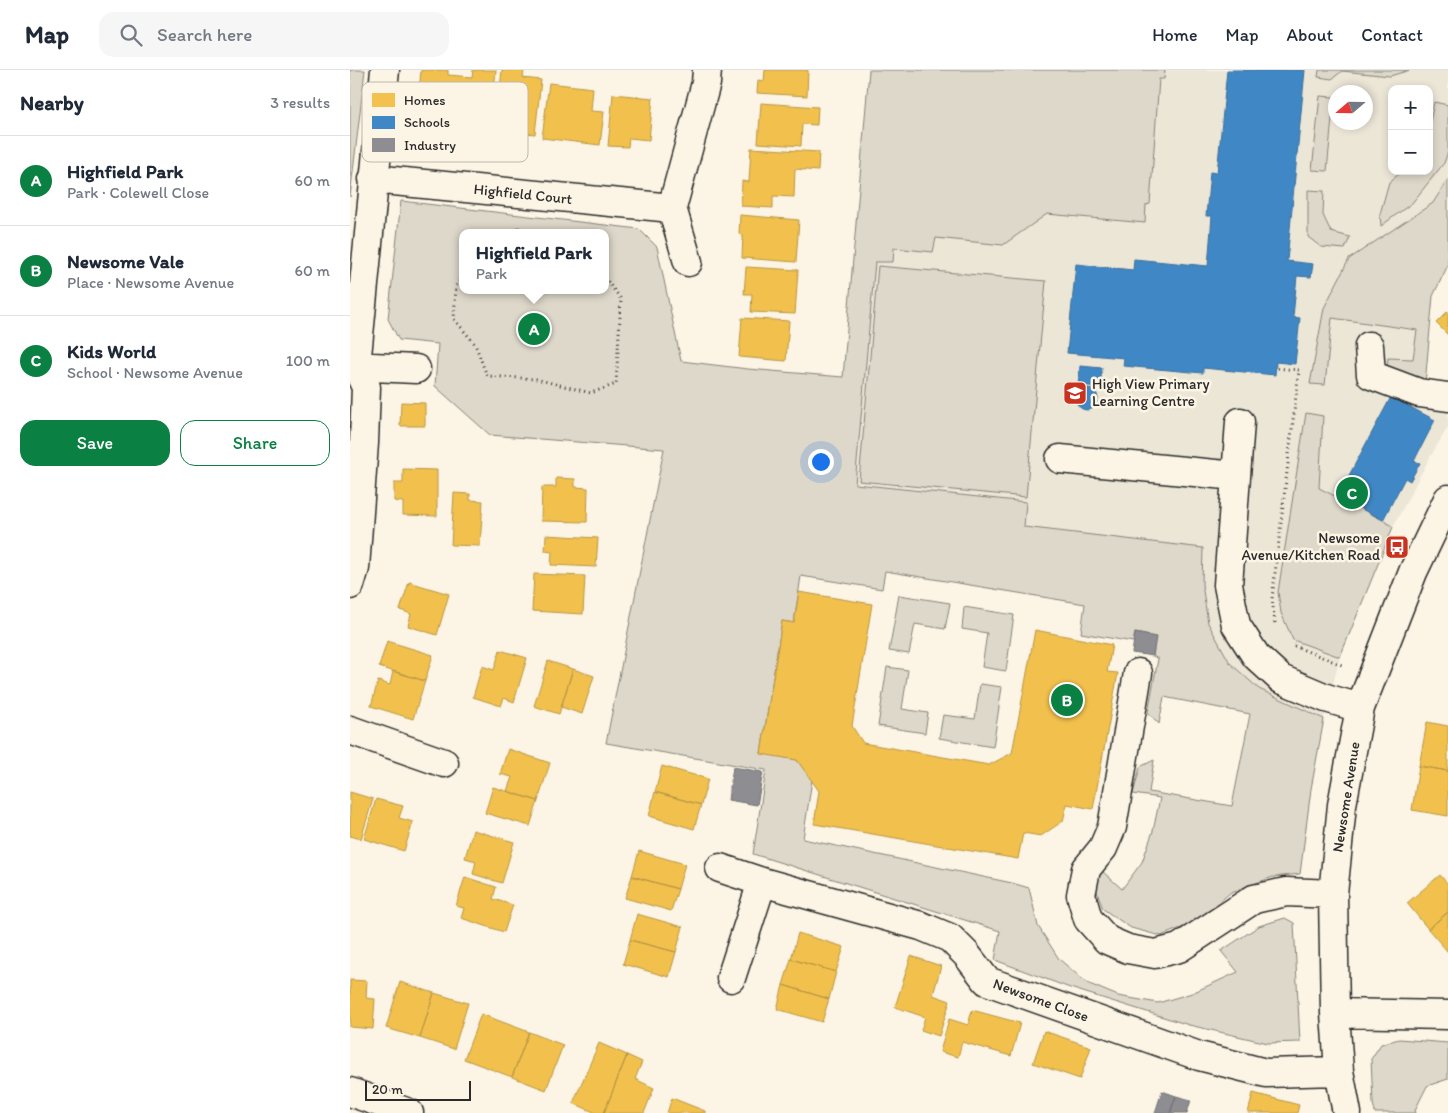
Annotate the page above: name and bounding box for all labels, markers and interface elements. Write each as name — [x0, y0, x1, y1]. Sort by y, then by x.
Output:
search box — [99, 12, 449, 57]
text: Map — [25, 20, 69, 49]
icon: search — [117, 21, 145, 49]
text: Search here — [157, 23, 252, 46]
text: Home — [1152, 24, 1198, 46]
text: Map — [1226, 24, 1259, 46]
text: About — [1287, 24, 1333, 46]
text: Contact — [1361, 24, 1423, 46]
legend — [362, 82, 528, 162]
north arrow — [1328, 85, 1373, 130]
map controls — [1388, 85, 1433, 175]
button: + — [1388, 85, 1433, 130]
text: Nearby — [20, 90, 84, 115]
text: Homes — [404, 92, 446, 109]
text: 3 results — [270, 93, 330, 112]
text: Schools — [404, 114, 450, 131]
button: − — [1388, 130, 1433, 175]
text: Industry — [404, 137, 456, 154]
text: Highfield Park — [67, 160, 183, 183]
text: A — [31, 171, 41, 190]
text: 60 m — [295, 171, 330, 190]
street label: Highfield Court — [473, 180, 574, 208]
text: Park · Colewell Close — [67, 183, 209, 202]
popup — [459, 229, 609, 294]
text: Highfield Park — [476, 241, 592, 264]
text: Newsome Vale — [67, 250, 184, 273]
text: B — [31, 261, 41, 280]
text: 60 m — [295, 261, 330, 280]
text: Park — [476, 264, 507, 283]
text: Place · Newsome Avenue — [67, 273, 234, 292]
pin: A — [518, 310, 550, 348]
text: Kids World — [67, 340, 156, 363]
text: C — [31, 351, 41, 370]
text: 100 m — [286, 351, 330, 370]
text: School · Newsome Avenue — [67, 363, 243, 382]
place label: High View Primary Learning Centre — [1092, 375, 1209, 410]
school or university icon: High View Primary Learning Centre — [1062, 380, 1088, 406]
button: Save — [20, 420, 170, 466]
button: Share — [180, 420, 330, 466]
your location — [808, 449, 834, 475]
pin: C — [1336, 474, 1368, 512]
place label: Newsome Avenue/Kitchen Road — [1241, 529, 1380, 564]
bus stop icon: Newsome Avenue/Kitchen Road — [1384, 534, 1410, 560]
pin: B — [1051, 681, 1083, 719]
street label: Newsome Avenue — [1328, 740, 1364, 854]
street label: Newsome Close — [991, 974, 1091, 1026]
scale bar — [365, 1078, 471, 1101]
text: 20 m — [372, 1081, 403, 1098]

